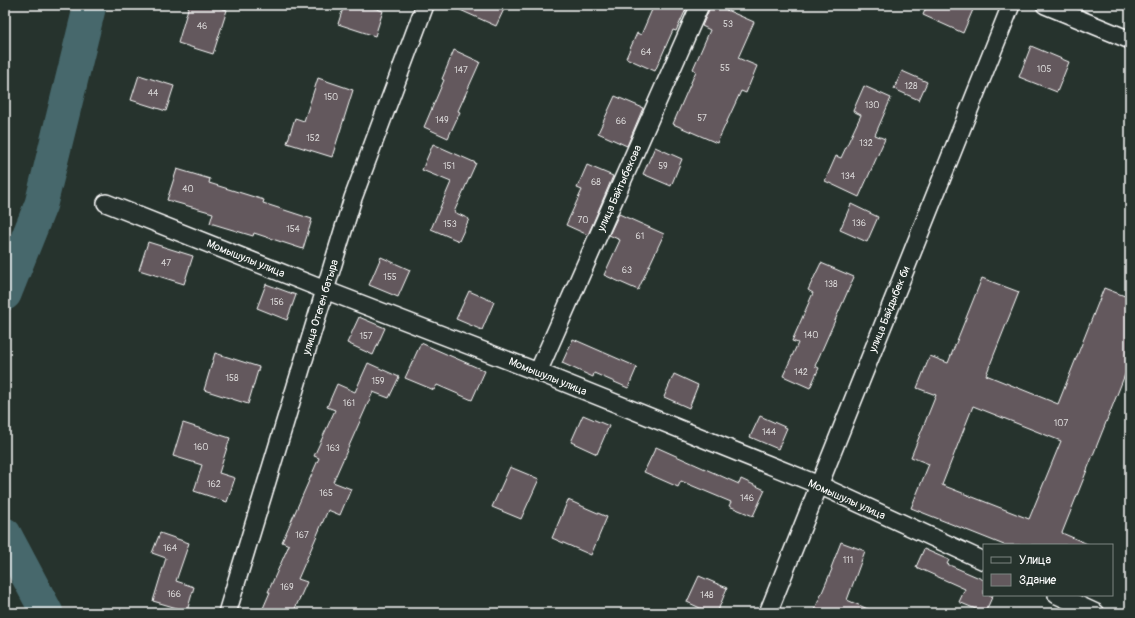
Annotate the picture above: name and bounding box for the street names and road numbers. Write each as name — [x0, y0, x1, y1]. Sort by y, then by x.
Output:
street label: улица Байтыбекова — [594, 143, 644, 234]
street label: Момышулы улица — [205, 237, 287, 280]
street label: улица Отеген батыра — [299, 258, 341, 357]
street label: улица Байдыбек би — [866, 264, 913, 355]
street label: Момышулы улица — [507, 355, 589, 398]
street label: Момышулы улица — [806, 477, 887, 522]

